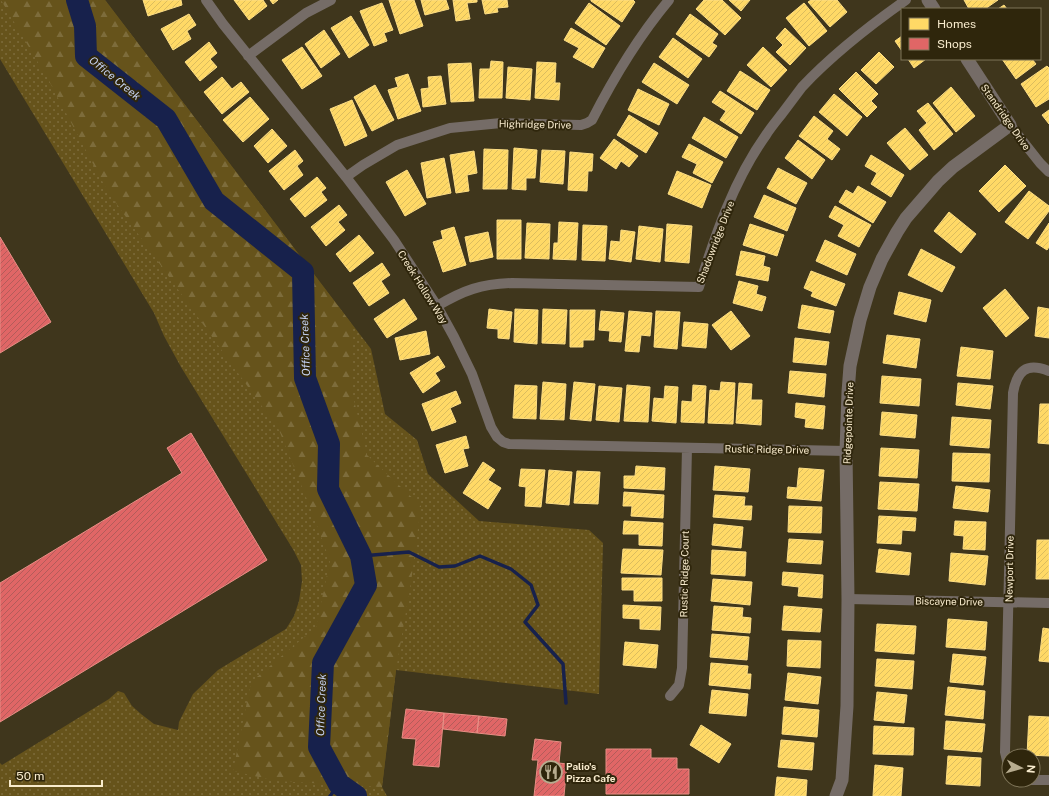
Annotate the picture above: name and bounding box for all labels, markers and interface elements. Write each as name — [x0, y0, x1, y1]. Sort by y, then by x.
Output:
legend — [901, 8, 1041, 60]
text: Homes — [937, 17, 976, 31]
text: Shops — [937, 37, 972, 51]
water label: Office Creek — [87, 54, 143, 102]
street label: Standridge Drive — [979, 82, 1033, 153]
street label: Highridge Drive — [499, 117, 572, 131]
street label: Shadowridge Drive — [694, 199, 736, 285]
street label: Creek Hollow Way — [396, 248, 451, 326]
water label: Office Creek — [298, 314, 312, 376]
street label: Ridgepointe Drive — [841, 381, 855, 464]
street label: Rustic Ridge Drive — [725, 442, 810, 456]
street label: Rustic Ridge Court — [677, 530, 691, 618]
street label: Newport Drive — [1002, 535, 1016, 602]
street label: Biscayne Drive — [915, 594, 983, 608]
water label: Office Creek — [314, 674, 328, 736]
north arrow — [1001, 748, 1041, 788]
restaurant icon: Palio's Pizza Cafe — [538, 759, 564, 785]
place label: Palio's Pizza Cafe — [566, 760, 616, 784]
scale bar — [10, 762, 102, 788]
text: N — [1025, 764, 1037, 774]
text: 50 m — [16, 769, 44, 783]

